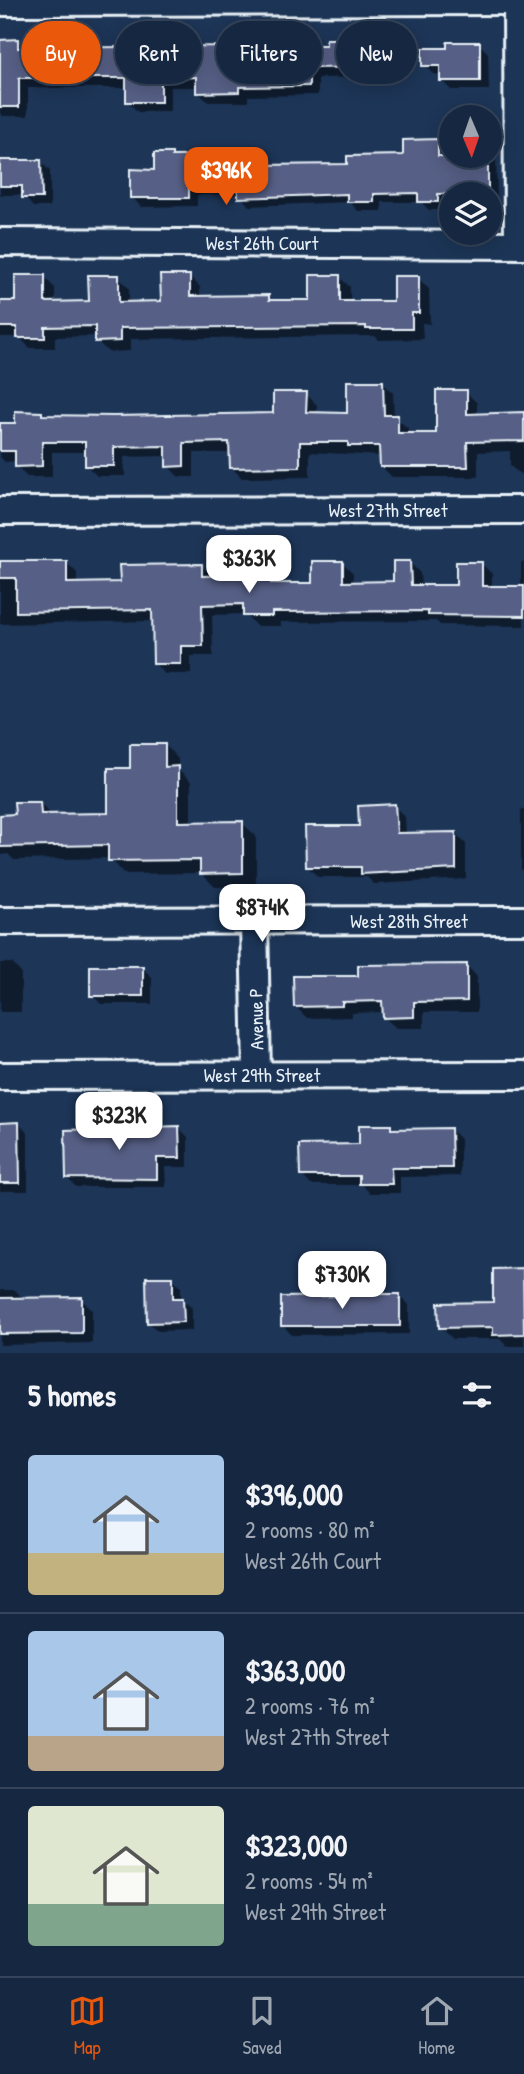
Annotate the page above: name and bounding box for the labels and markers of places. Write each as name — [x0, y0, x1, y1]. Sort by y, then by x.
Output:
pin: $396K — [177, 148, 275, 207]
pin: $363K — [200, 536, 298, 595]
pin: $874K — [213, 884, 311, 944]
pin: $323K — [70, 1092, 168, 1152]
pin: $730K — [293, 1252, 391, 1311]

